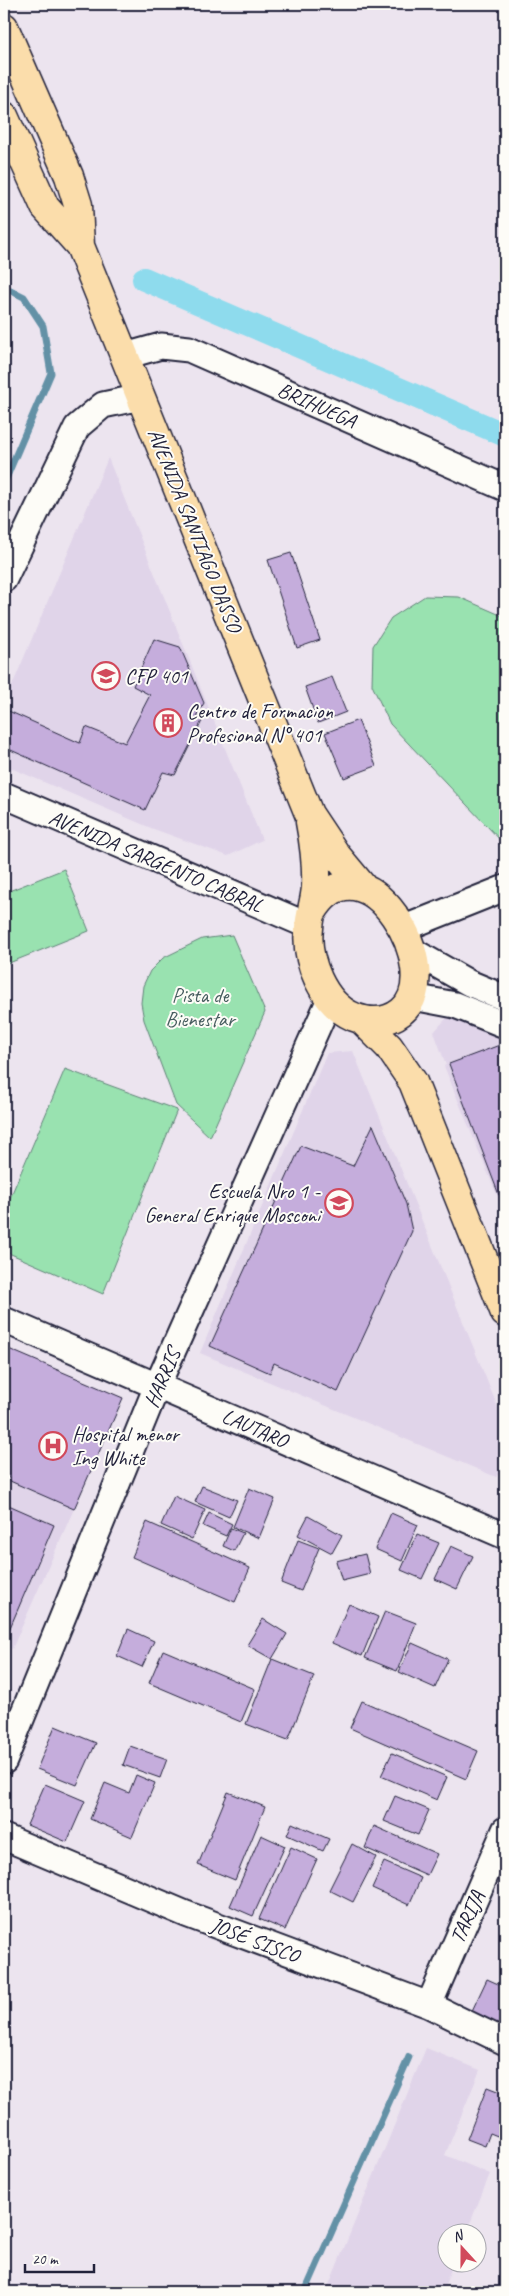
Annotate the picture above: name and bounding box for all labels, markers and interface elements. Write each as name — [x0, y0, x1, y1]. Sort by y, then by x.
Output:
street label: BRIHUEGA — [274, 376, 362, 434]
street label: AVENIDA SANTIAGO DASSO — [142, 424, 249, 638]
school or university icon: CFP 401 — [91, 661, 121, 691]
place label: CFP 401 — [125, 663, 190, 689]
place label: Centro de Formacion Profesional N° 401 — [187, 698, 333, 748]
building icon: Centro de Formacion Profesional N° 401 — [153, 708, 183, 738]
street label: AVENIDA SARGENTO CABRAL — [45, 804, 268, 918]
park label: Pista de Bienestar — [165, 982, 237, 1032]
place label: Escuela Nro 1 - General Enrique Mosconi — [144, 1178, 323, 1228]
school or university icon: Escuela Nro 1 - General Enrique Mosconi — [324, 1188, 354, 1218]
street label: HARRIS — [138, 1341, 187, 1411]
street label: LAUTARO — [218, 1403, 294, 1454]
place label: Hospital menor Ing White — [72, 1421, 181, 1471]
hospital icon: Hospital menor Ing White — [38, 1431, 68, 1461]
street label: TARIJA — [444, 1886, 490, 1947]
street label: JOSÉ SISCO — [206, 1911, 305, 1970]
north arrow — [436, 2224, 486, 2274]
text: N — [450, 2226, 467, 2246]
scale bar — [25, 2241, 94, 2273]
text: 20 m — [32, 2250, 59, 2269]

